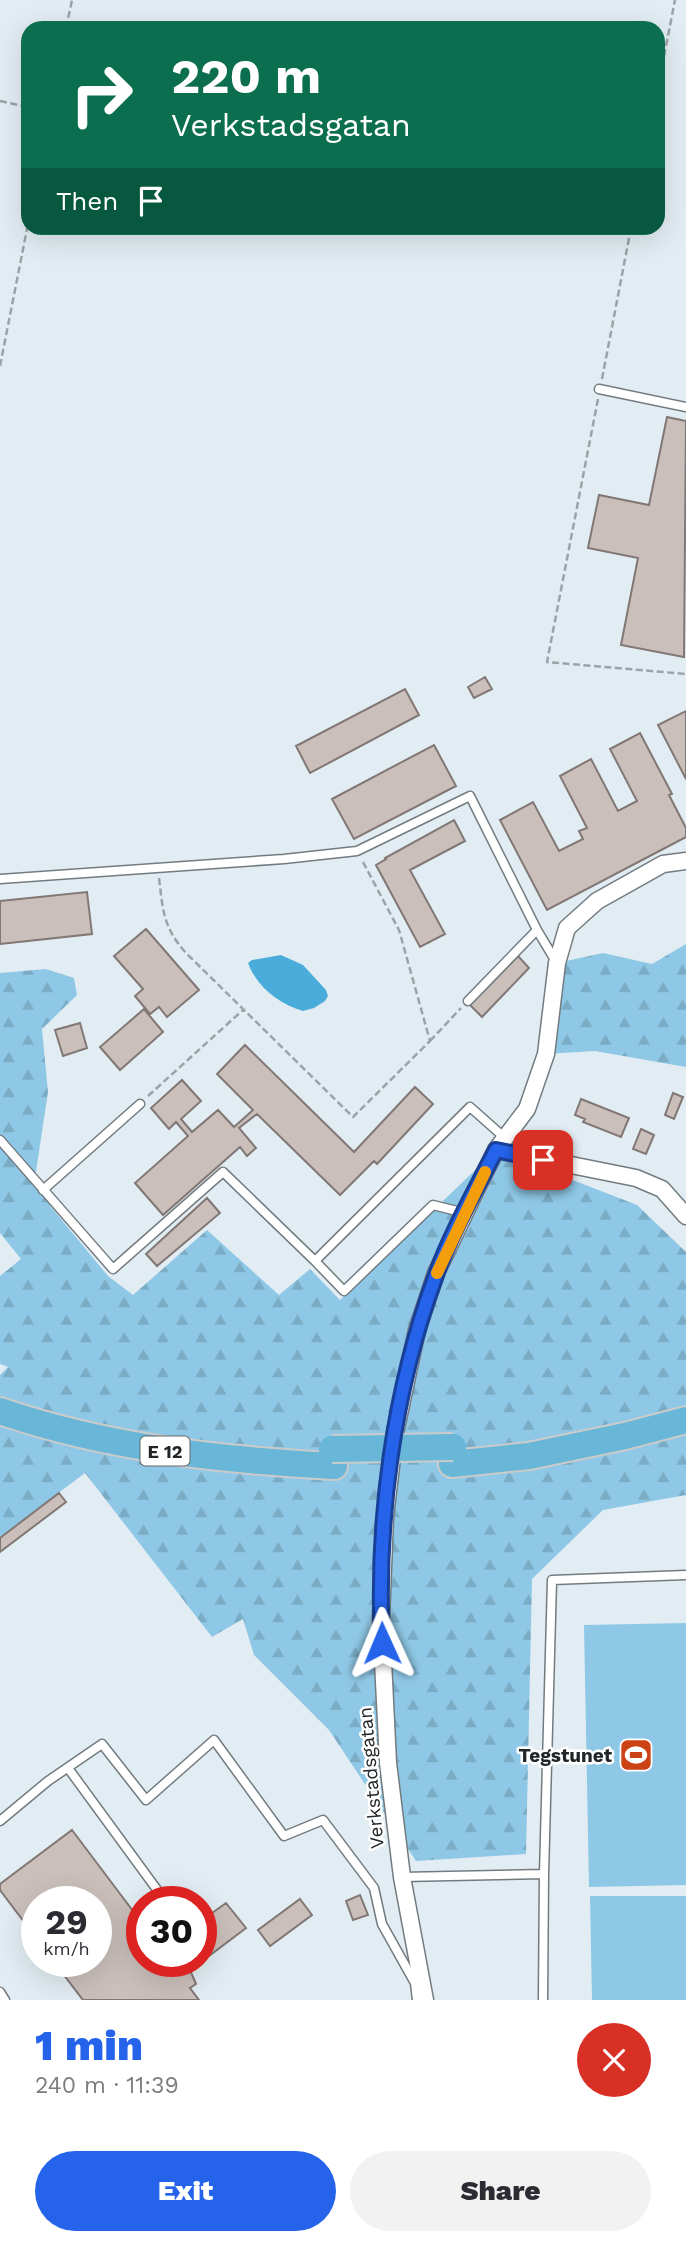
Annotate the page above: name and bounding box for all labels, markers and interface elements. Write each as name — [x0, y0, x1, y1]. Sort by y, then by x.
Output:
text: 220 m — [171, 47, 321, 105]
icon: right — [56, 49, 147, 140]
text: Verkstadsgatan — [171, 106, 411, 144]
icon: arrive — [132, 182, 170, 220]
text: Then — [56, 186, 118, 216]
pin — [513, 1130, 573, 1190]
icon: arrive — [524, 1141, 562, 1179]
road number: E 12 — [140, 1436, 190, 1466]
position arrow — [345, 1606, 419, 1680]
street label: Verkstadsgatan — [353, 1706, 389, 1850]
sports icon: Tegstunet — [617, 1736, 655, 1774]
place label: Tegstunet — [519, 1744, 613, 1767]
speed limit sign: 30 — [126, 1886, 217, 1977]
text: 29 — [45, 1901, 88, 1943]
text: km/h — [43, 1938, 90, 1959]
text: 1 min — [35, 2021, 143, 2070]
button: close — [577, 2023, 651, 2097]
text: 240 m · 11:39 — [35, 2072, 179, 2099]
button: Exit — [35, 2151, 336, 2231]
button: Share — [350, 2151, 651, 2231]

